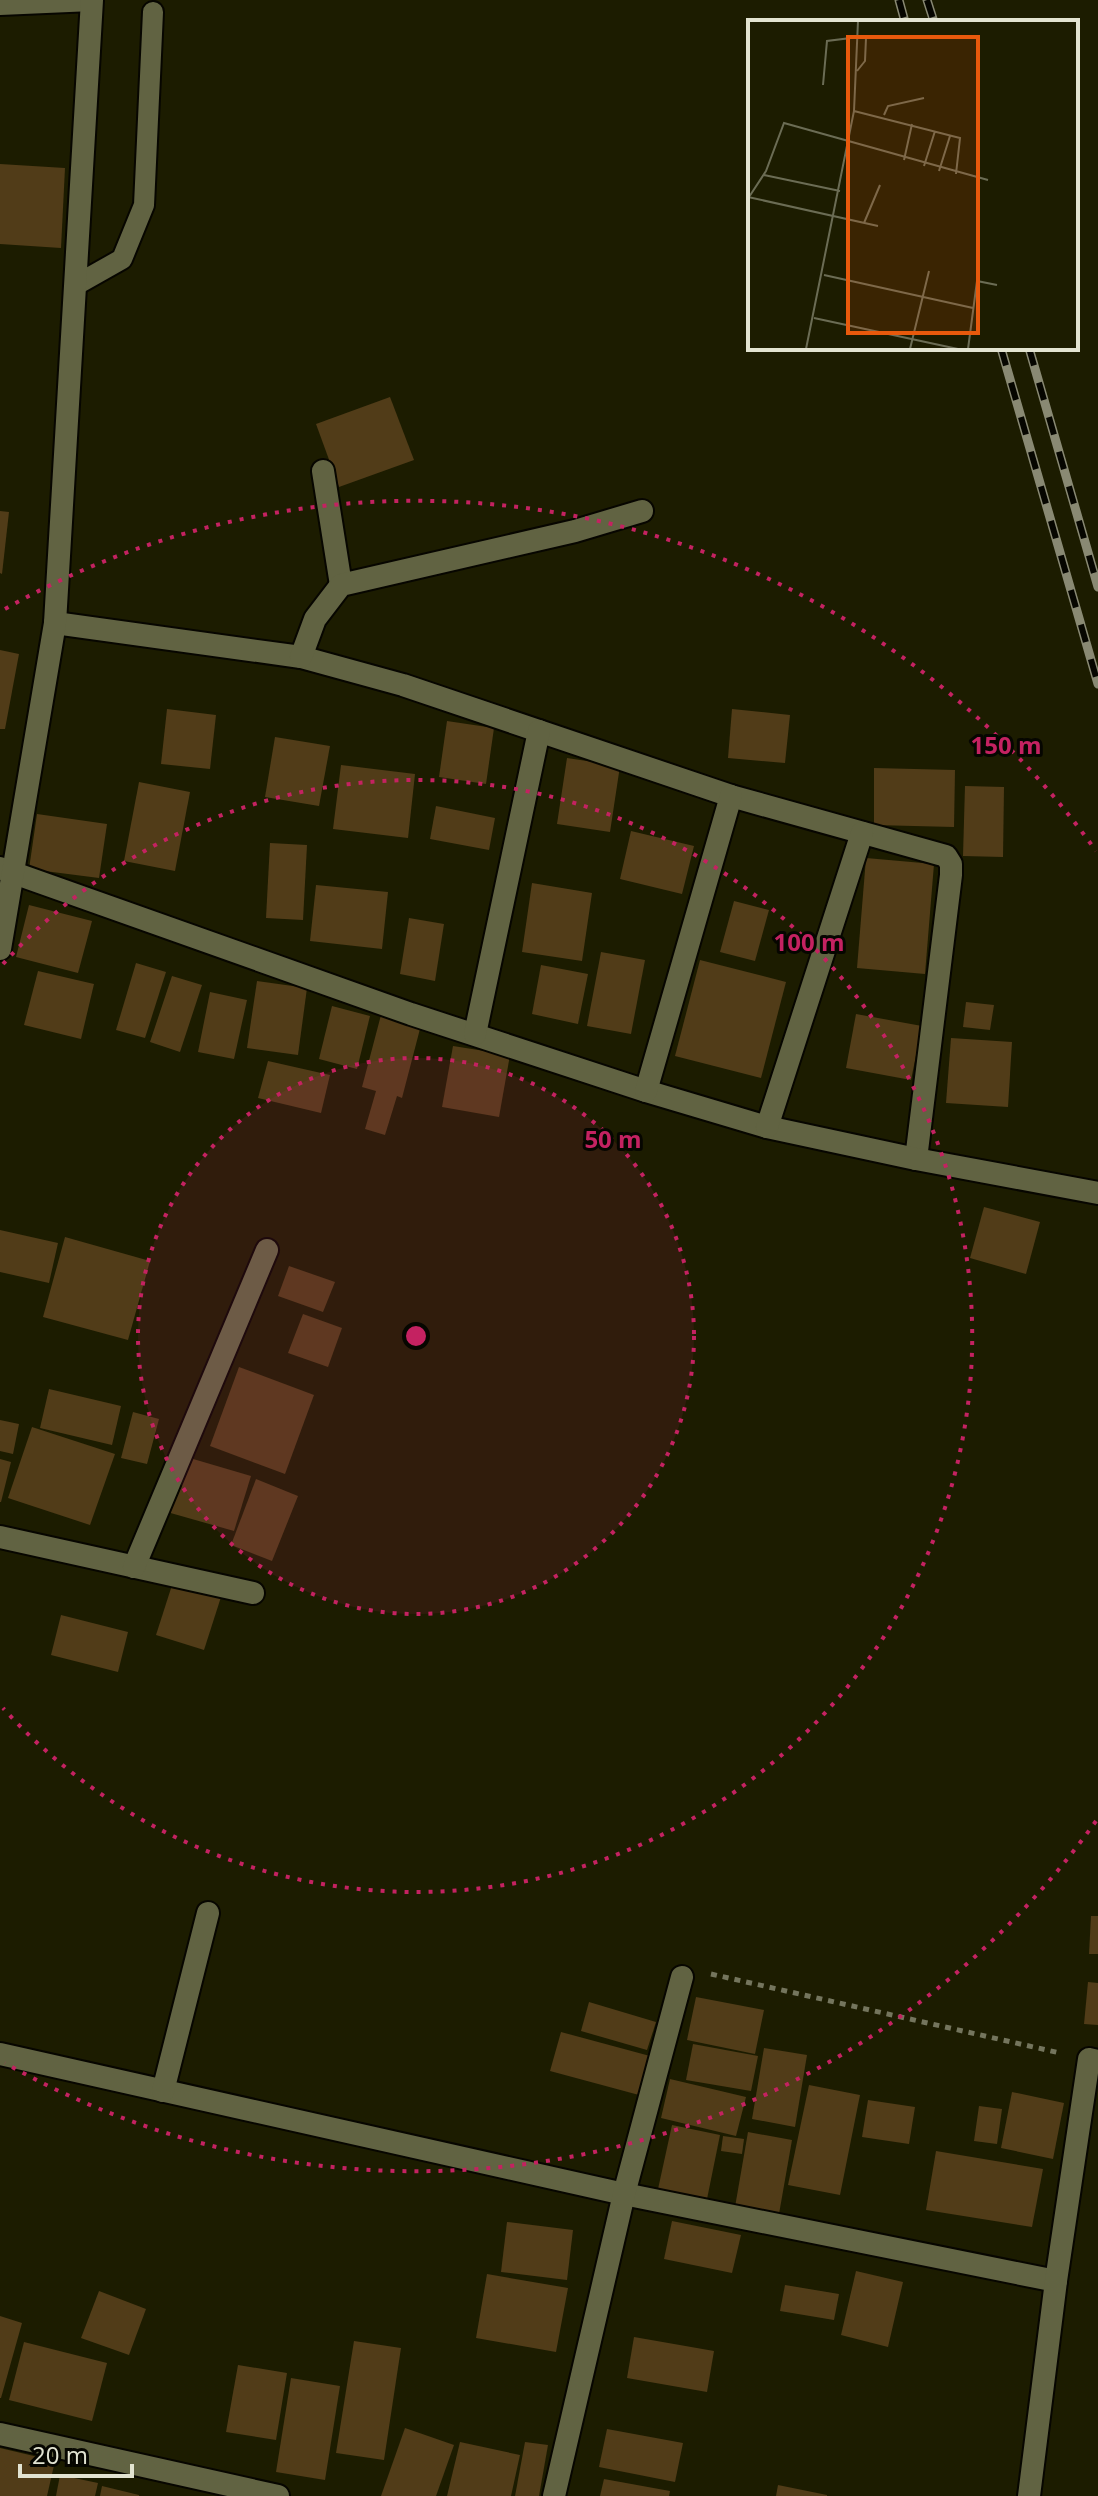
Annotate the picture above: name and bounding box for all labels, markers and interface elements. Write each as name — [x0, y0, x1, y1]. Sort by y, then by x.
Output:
inset map — [748, 20, 1078, 350]
text: 150 m — [971, 728, 1041, 761]
text: 100 m — [774, 925, 844, 958]
text: 50 m — [584, 1122, 642, 1155]
centre of rings — [402, 1322, 430, 1350]
scale bar — [20, 2428, 132, 2478]
text: 20 m — [32, 2438, 88, 2471]

